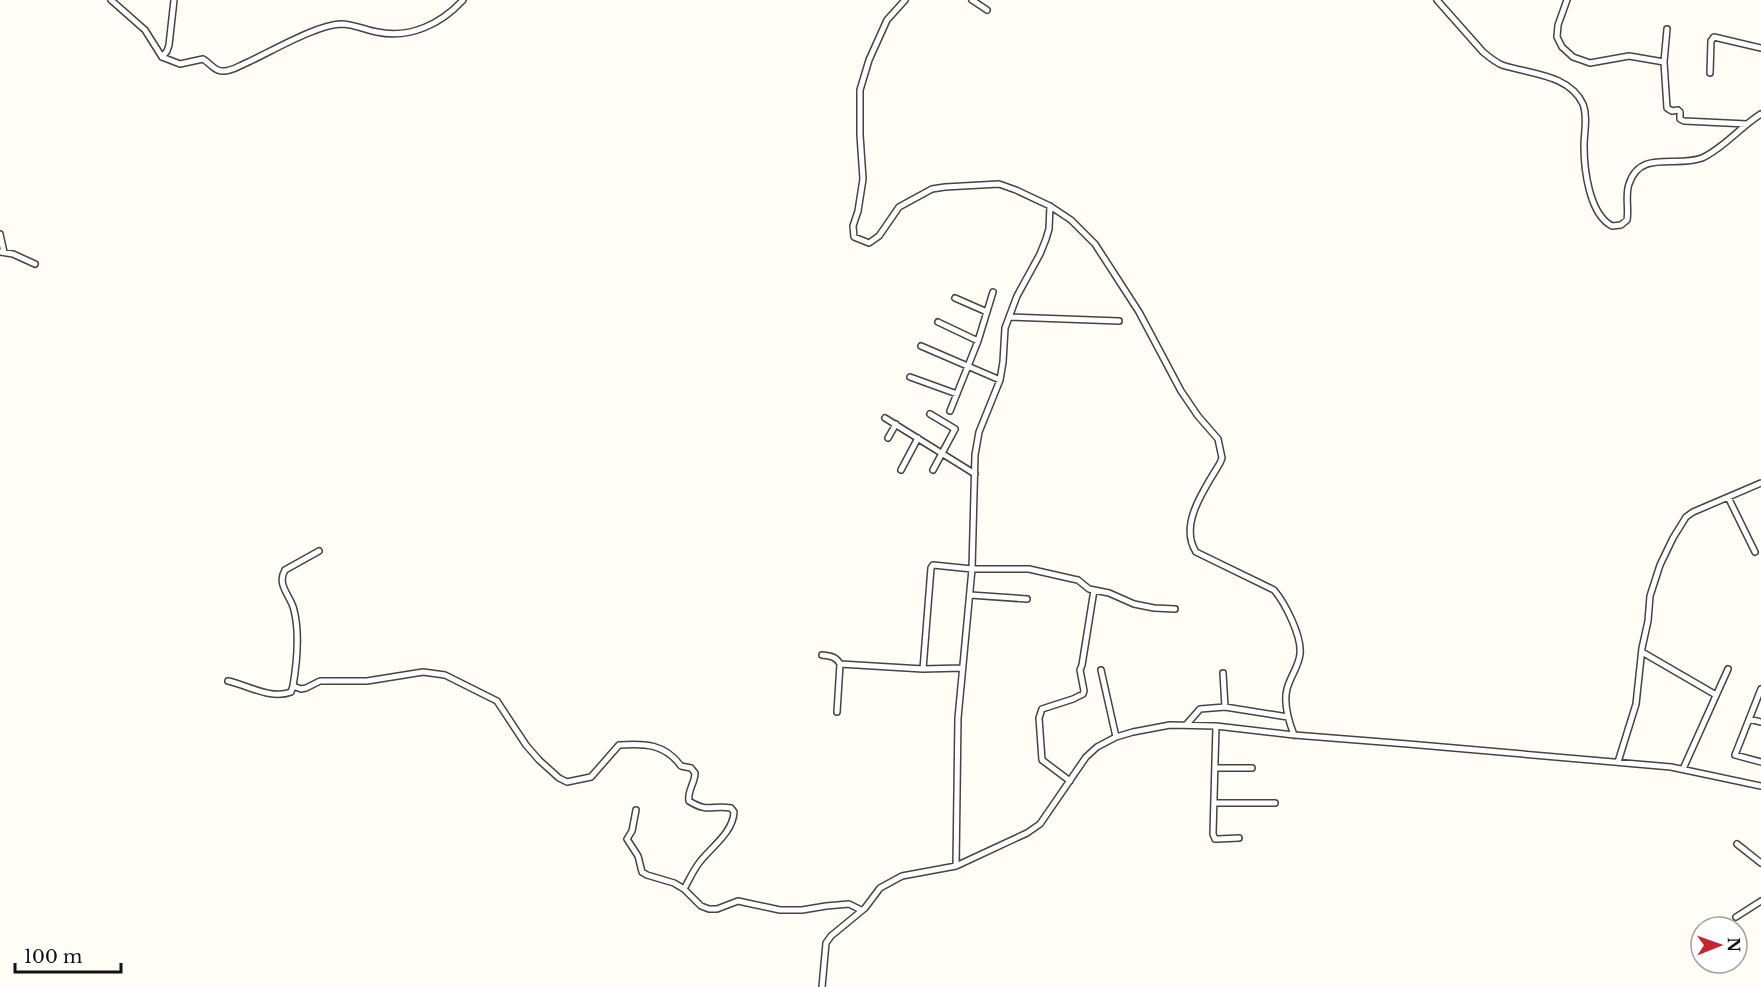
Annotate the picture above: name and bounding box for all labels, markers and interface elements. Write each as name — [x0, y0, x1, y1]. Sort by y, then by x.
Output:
north arrow — [1689, 915, 1749, 975]
scale bar — [15, 936, 122, 974]
text: N — [1724, 937, 1744, 952]
text: 100 m — [24, 946, 82, 968]

